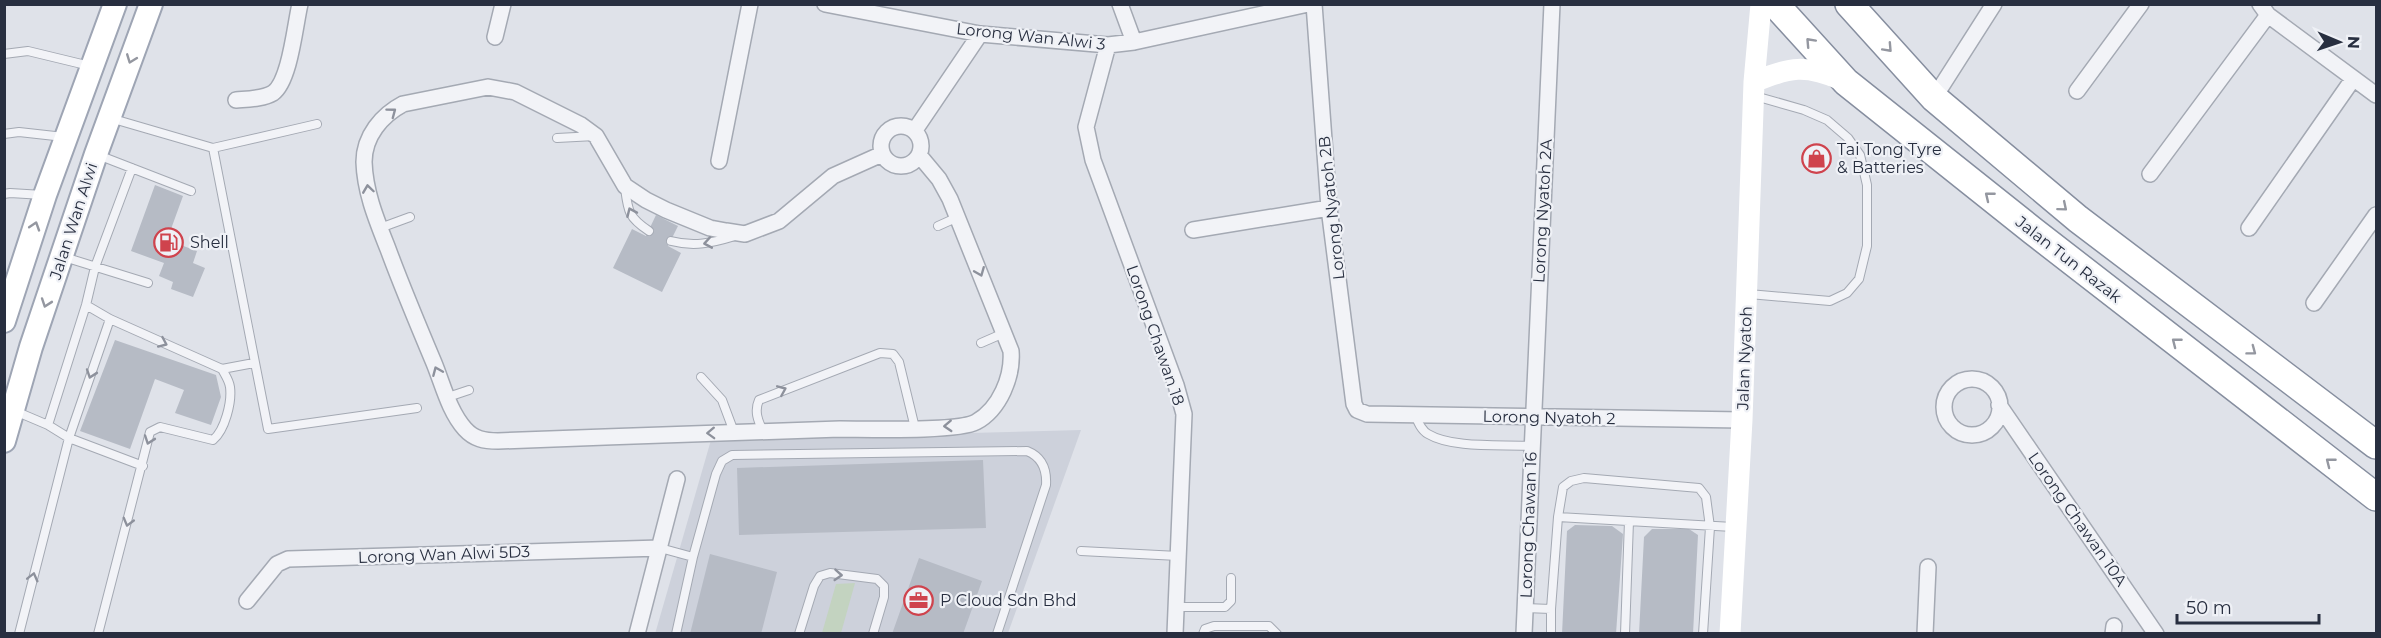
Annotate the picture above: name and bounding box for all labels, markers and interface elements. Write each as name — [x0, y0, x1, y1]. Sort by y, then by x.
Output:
north arrow — [2309, 12, 2369, 72]
street label: Lorong Wan Alwi 3 — [955, 19, 1107, 54]
text: N — [2344, 36, 2363, 49]
one-way arrow — [1806, 38, 1817, 49]
one-way arrow — [1881, 41, 1892, 51]
one-way arrow — [125, 53, 138, 64]
one-way arrow — [385, 108, 396, 119]
street label: Lorong Nyatoh 2B — [1314, 135, 1349, 281]
street label: Lorong Nyatoh 2A — [1529, 138, 1556, 284]
place label: Tai Tong Tyre & Batteries — [1837, 140, 1942, 177]
shop icon: Tai Tong Tyre & Batteries — [1800, 142, 1832, 174]
street label: Jalan Wan Alwi — [45, 160, 101, 283]
one-way arrow — [363, 185, 375, 194]
one-way arrow — [1985, 193, 1996, 204]
one-way arrow — [2056, 199, 2067, 210]
one-way arrow — [626, 207, 638, 218]
street label: Jalan Tun Razak — [2011, 212, 2126, 307]
one-way arrow — [28, 221, 40, 232]
fuel station icon: Shell — [153, 226, 185, 258]
place label: Shell — [190, 233, 229, 252]
one-way arrow — [703, 236, 713, 249]
street label: Lorong Chawan 18 — [1123, 262, 1188, 408]
one-way arrow — [972, 266, 985, 276]
one-way arrow — [41, 297, 54, 308]
street label: Jalan Nyatoh — [1733, 306, 1756, 411]
one-way arrow — [157, 335, 168, 347]
one-way arrow — [2172, 339, 2183, 350]
one-way arrow — [2245, 343, 2256, 354]
one-way arrow — [432, 367, 444, 378]
one-way arrow — [85, 368, 98, 379]
one-way arrow — [776, 385, 787, 397]
street label: Lorong Nyatoh 2 — [1482, 407, 1615, 428]
one-way arrow — [944, 420, 953, 433]
one-way arrow — [707, 427, 716, 439]
one-way arrow — [143, 434, 156, 444]
street label: Lorong Chawan 10A — [2024, 449, 2131, 590]
street label: Lorong Chawan 16 — [1516, 451, 1541, 599]
one-way arrow — [2326, 458, 2337, 469]
one-way arrow — [122, 517, 135, 527]
street label: Lorong Wan Alwi 5D3 — [358, 542, 530, 567]
one-way arrow — [833, 568, 843, 581]
one-way arrow — [26, 572, 39, 582]
office icon: P Cloud Sdn Bhd — [903, 584, 935, 616]
scale bar — [2177, 587, 2320, 625]
place label: P Cloud Sdn Bhd — [940, 591, 1077, 610]
text: 50 m — [2186, 597, 2232, 619]

